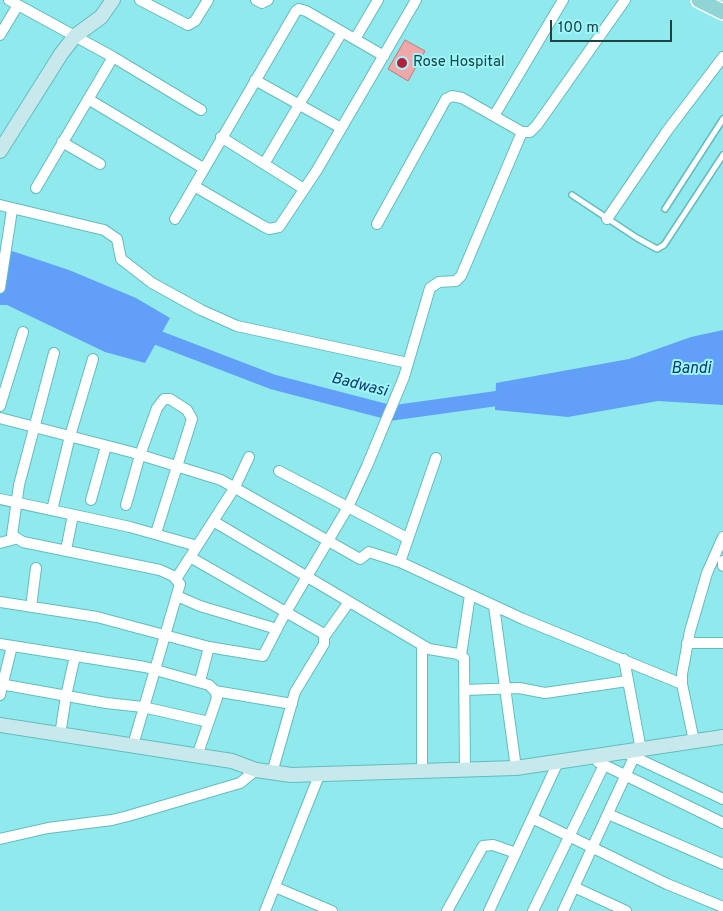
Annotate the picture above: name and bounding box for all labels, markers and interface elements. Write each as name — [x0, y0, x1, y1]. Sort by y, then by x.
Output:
scale bar — [553, 10, 676, 42]
text: 100 m — [558, 19, 599, 38]
place label: Rose Hospital — [413, 54, 505, 72]
marker: Rose Hospital — [395, 56, 409, 70]
water label: Bandi — [671, 360, 711, 380]
water label: Badwasi — [329, 370, 389, 402]

